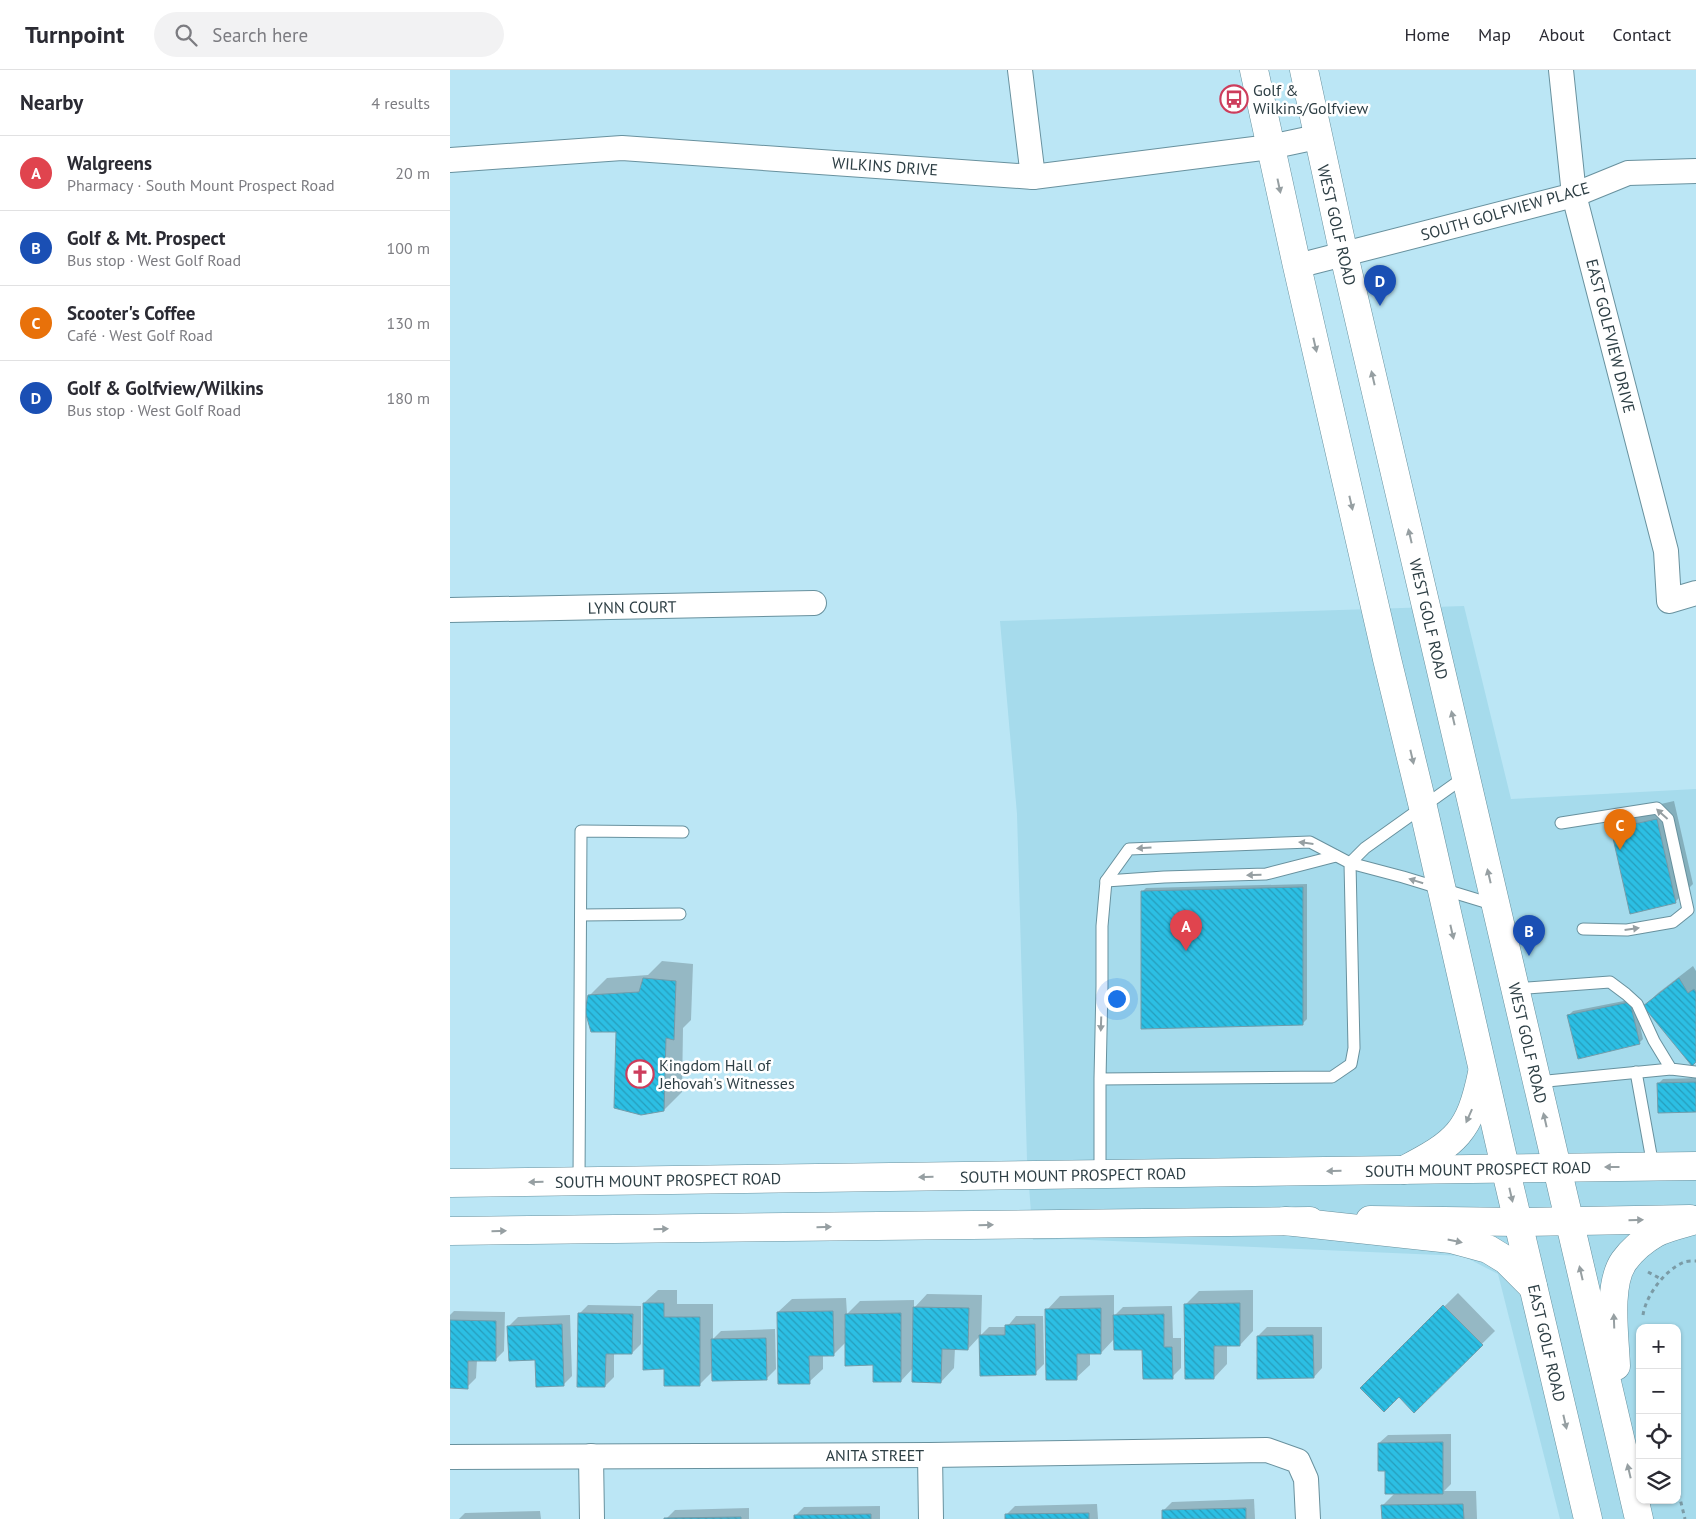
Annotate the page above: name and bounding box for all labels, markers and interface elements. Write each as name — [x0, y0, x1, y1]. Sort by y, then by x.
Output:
search box — [154, 12, 504, 57]
text: Turnpoint — [25, 19, 124, 50]
icon: search — [172, 21, 200, 49]
text: Search here — [212, 23, 308, 47]
text: Home — [1404, 23, 1450, 46]
text: Map — [1478, 23, 1511, 46]
text: About — [1539, 23, 1585, 46]
text: Contact — [1613, 23, 1671, 46]
place label: Golf & Wilkins/Golfview — [1253, 80, 1368, 118]
bus stop icon: Golf & Wilkins/Golfview — [1219, 84, 1249, 114]
text: Nearby — [20, 89, 83, 116]
text: 4 results — [371, 93, 430, 113]
text: Walgreens — [67, 151, 152, 175]
street label: WILKINS DRIVE — [831, 152, 939, 180]
text: A — [31, 163, 41, 183]
text: 20 m — [395, 163, 430, 183]
street label: WEST GOLF ROAD — [1313, 163, 1361, 287]
text: Pharmacy · South Mount Prospect Road — [67, 175, 335, 195]
street label: SOUTH GOLFVIEW PLACE — [1418, 177, 1592, 245]
one-way arrow — [1275, 179, 1283, 194]
text: Golf & Mt. Prospect — [67, 226, 225, 250]
text: B — [31, 238, 41, 258]
text: 100 m — [387, 238, 430, 258]
text: Bus stop · West Golf Road — [67, 250, 241, 270]
street label: EAST GOLFVIEW DRIVE — [1582, 257, 1640, 415]
pin: D — [1364, 265, 1396, 306]
text: Scooter's Coffee — [67, 301, 195, 325]
text: C — [32, 313, 40, 333]
text: 130 m — [387, 313, 430, 333]
text: Café · West Golf Road — [67, 325, 213, 345]
one-way arrow — [1311, 337, 1319, 352]
one-way arrow — [1369, 371, 1377, 386]
text: Golf & Golfview/Wilkins — [67, 376, 264, 400]
text: D — [31, 388, 41, 408]
text: 180 m — [387, 388, 430, 408]
text: Bus stop · West Golf Road — [67, 400, 241, 420]
one-way arrow — [1347, 495, 1355, 510]
one-way arrow — [1406, 529, 1414, 544]
street label: WEST GOLF ROAD — [1405, 557, 1453, 681]
street label: LYNN COURT — [587, 596, 677, 618]
one-way arrow — [1449, 711, 1457, 726]
one-way arrow — [1408, 749, 1416, 765]
one-way arrow — [1656, 808, 1668, 819]
pin: C — [1604, 809, 1636, 850]
one-way arrow — [1297, 839, 1313, 847]
one-way arrow — [1135, 845, 1151, 853]
one-way arrow — [1485, 869, 1493, 884]
one-way arrow — [1246, 871, 1262, 879]
one-way arrow — [1409, 876, 1424, 884]
pin: A — [1170, 910, 1202, 951]
pin: B — [1513, 915, 1545, 956]
one-way arrow — [1448, 925, 1456, 940]
one-way arrow — [1624, 925, 1640, 933]
street label: WEST GOLF ROAD — [1504, 981, 1552, 1105]
your location — [1104, 986, 1130, 1012]
one-way arrow — [1097, 1016, 1105, 1032]
place label: Kingdom Hall of Jehovah's Witnesses — [658, 1055, 795, 1093]
church icon: Kingdom Hall of Jehovah's Witnesses — [625, 1059, 655, 1089]
one-way arrow — [1465, 1109, 1473, 1123]
one-way arrow — [1541, 1112, 1549, 1128]
street label: SOUTH MOUNT PROSPECT ROAD — [1365, 1157, 1591, 1181]
street label: SOUTH MOUNT PROSPECT ROAD — [960, 1163, 1186, 1187]
one-way arrow — [1604, 1163, 1620, 1171]
street label: SOUTH MOUNT PROSPECT ROAD — [555, 1168, 781, 1192]
one-way arrow — [1325, 1168, 1341, 1176]
one-way arrow — [918, 1173, 934, 1181]
one-way arrow — [528, 1178, 544, 1186]
one-way arrow — [1507, 1187, 1515, 1202]
one-way arrow — [1628, 1216, 1644, 1224]
one-way arrow — [978, 1220, 994, 1228]
one-way arrow — [816, 1222, 832, 1230]
one-way arrow — [653, 1225, 669, 1233]
one-way arrow — [491, 1227, 507, 1235]
one-way arrow — [1448, 1237, 1464, 1245]
one-way arrow — [1577, 1266, 1585, 1281]
street label: EAST GOLF ROAD — [1524, 1282, 1570, 1404]
one-way arrow — [1610, 1313, 1618, 1329]
map controls — [1636, 1324, 1681, 1504]
button: + — [1636, 1324, 1681, 1369]
button: − — [1636, 1369, 1681, 1414]
button: locate — [1636, 1414, 1681, 1459]
one-way arrow — [1561, 1415, 1569, 1430]
street label: ANITA STREET — [826, 1445, 924, 1465]
button: layers — [1636, 1459, 1681, 1504]
one-way arrow — [1625, 1464, 1633, 1479]

